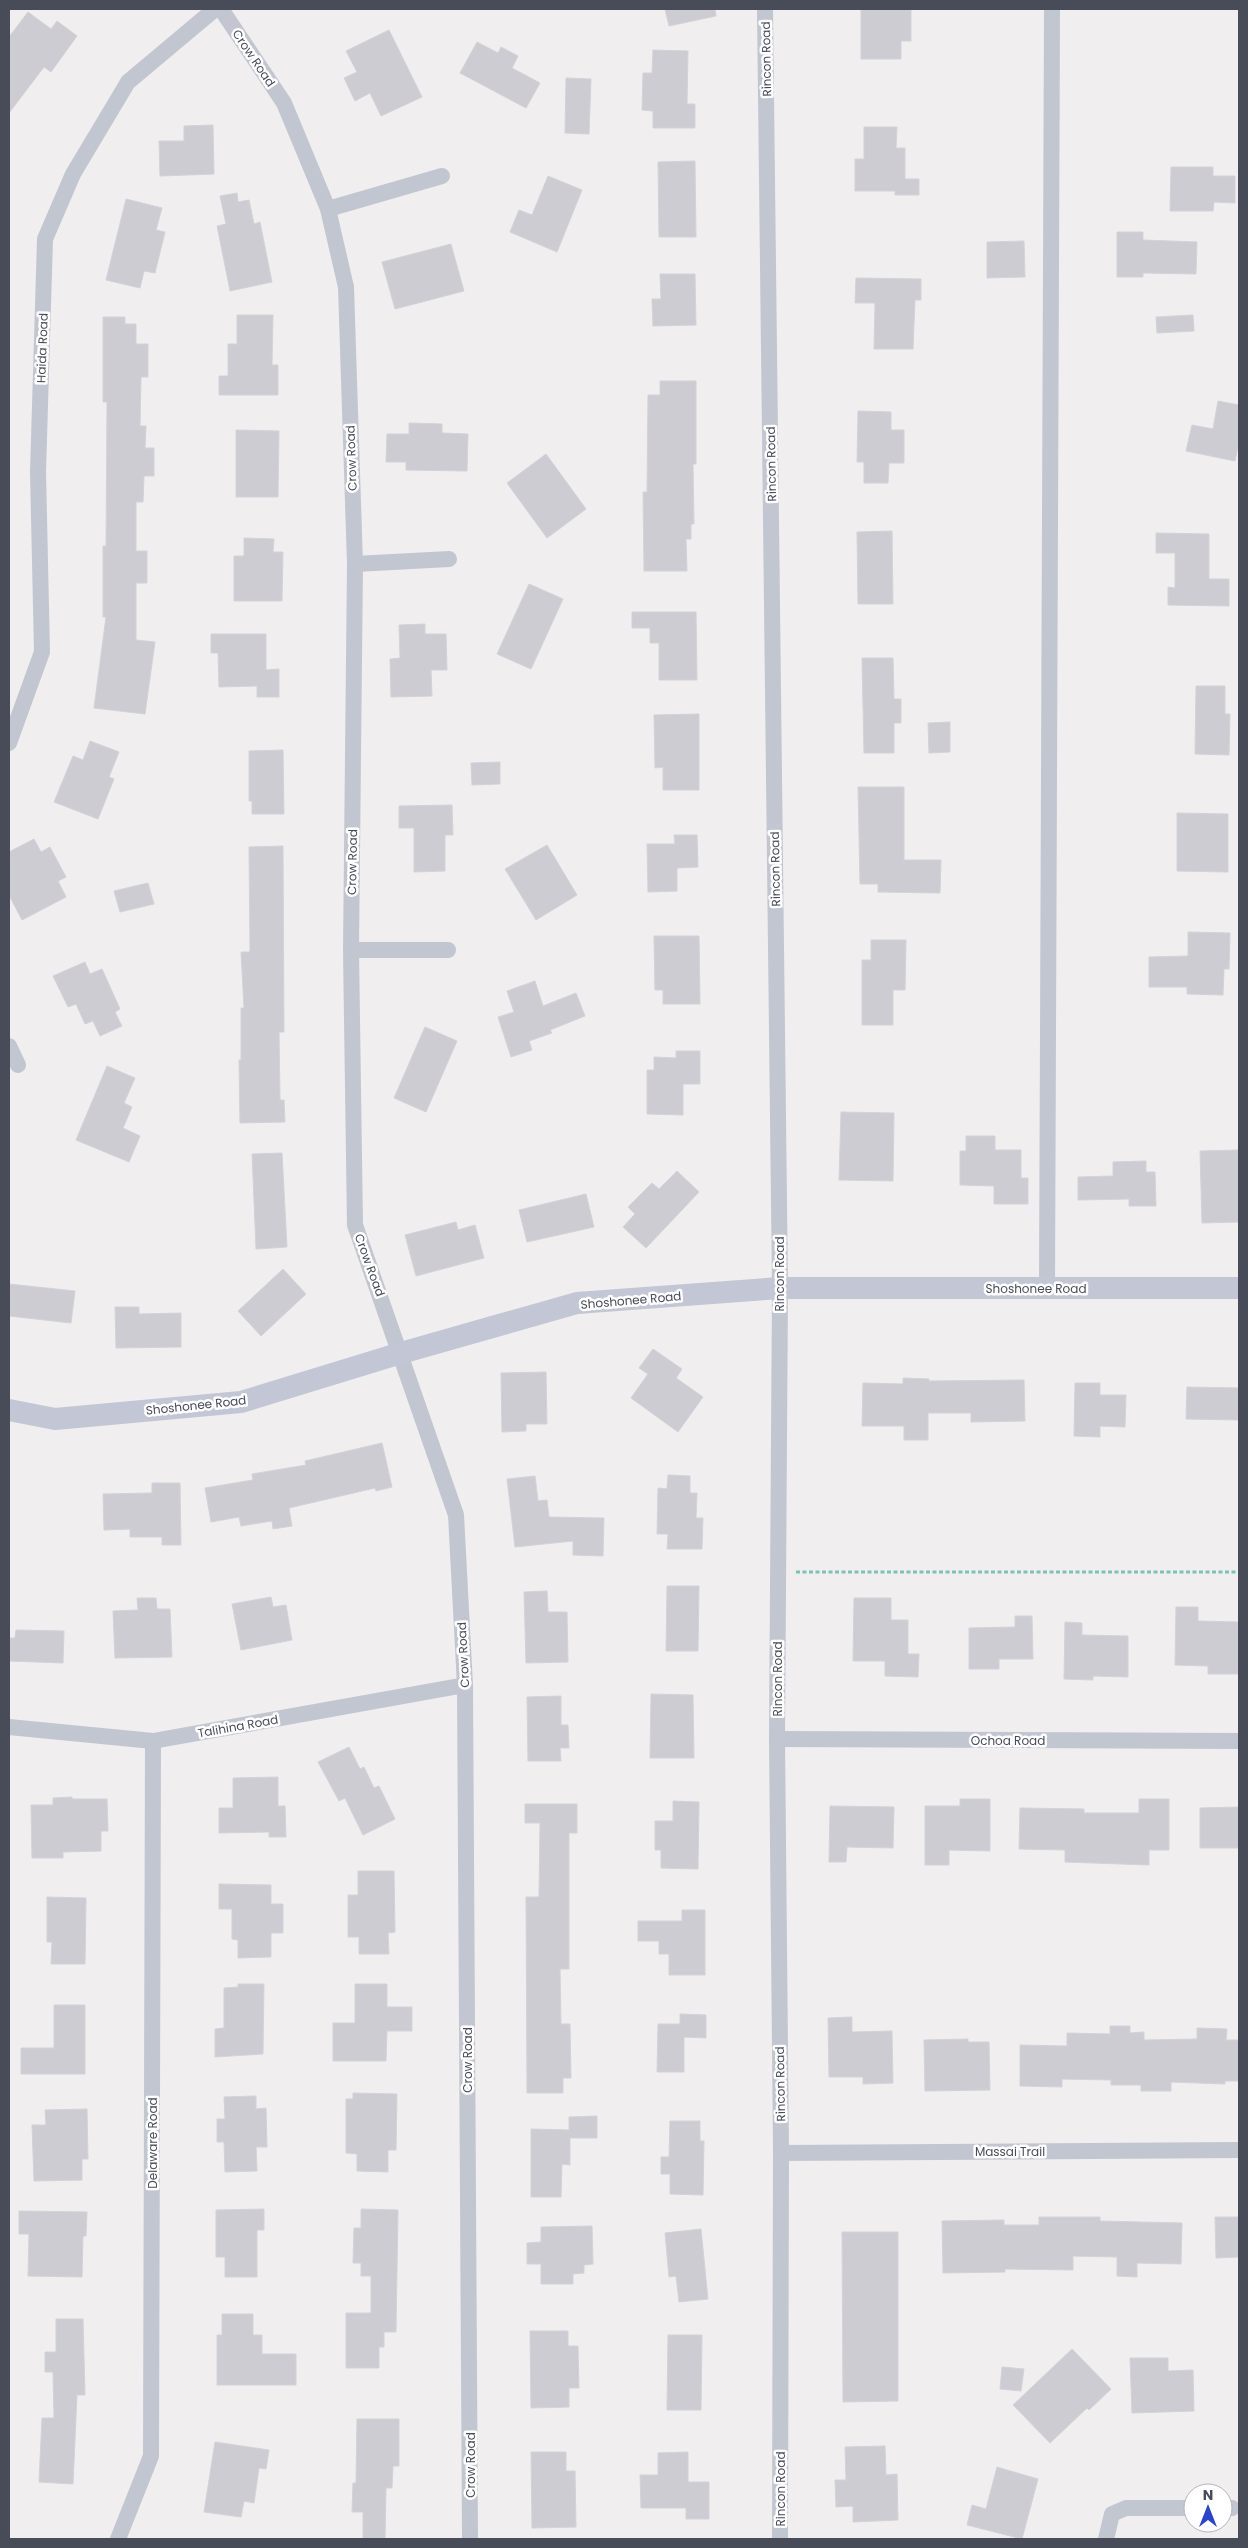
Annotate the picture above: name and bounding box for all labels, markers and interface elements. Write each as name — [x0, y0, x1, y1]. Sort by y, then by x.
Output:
street label: Rincon Road — [757, 21, 775, 97]
street label: Crow Road — [229, 26, 279, 90]
street label: Haida Road — [32, 313, 52, 383]
street label: Crow Road — [341, 425, 361, 491]
street label: Rincon Road — [762, 426, 780, 502]
street label: Crow Road — [343, 829, 361, 895]
street label: Rincon Road — [766, 831, 784, 907]
street label: Crow Road — [351, 1231, 389, 1299]
street label: Rincon Road — [771, 1237, 788, 1311]
street label: Shoshonee Road — [986, 1280, 1087, 1297]
street label: Shoshonee Road — [580, 1287, 682, 1313]
street label: Shoshonee Road — [145, 1391, 247, 1419]
street label: Crow Road — [453, 1622, 473, 1688]
street label: Rincon Road — [769, 1642, 786, 1716]
street label: Talihina Road — [196, 1711, 280, 1741]
street label: Ochoa Road — [971, 1732, 1045, 1749]
street label: Crow Road — [459, 2027, 476, 2093]
street label: Rincon Road — [771, 2046, 789, 2122]
street label: Delaware Road — [144, 2097, 161, 2189]
street label: Massai Trail — [975, 2143, 1045, 2160]
street label: Crow Road — [462, 2432, 479, 2498]
street label: Rincon Road — [772, 2452, 789, 2526]
north arrow — [1183, 2483, 1233, 2533]
text: N — [1203, 2485, 1213, 2505]

